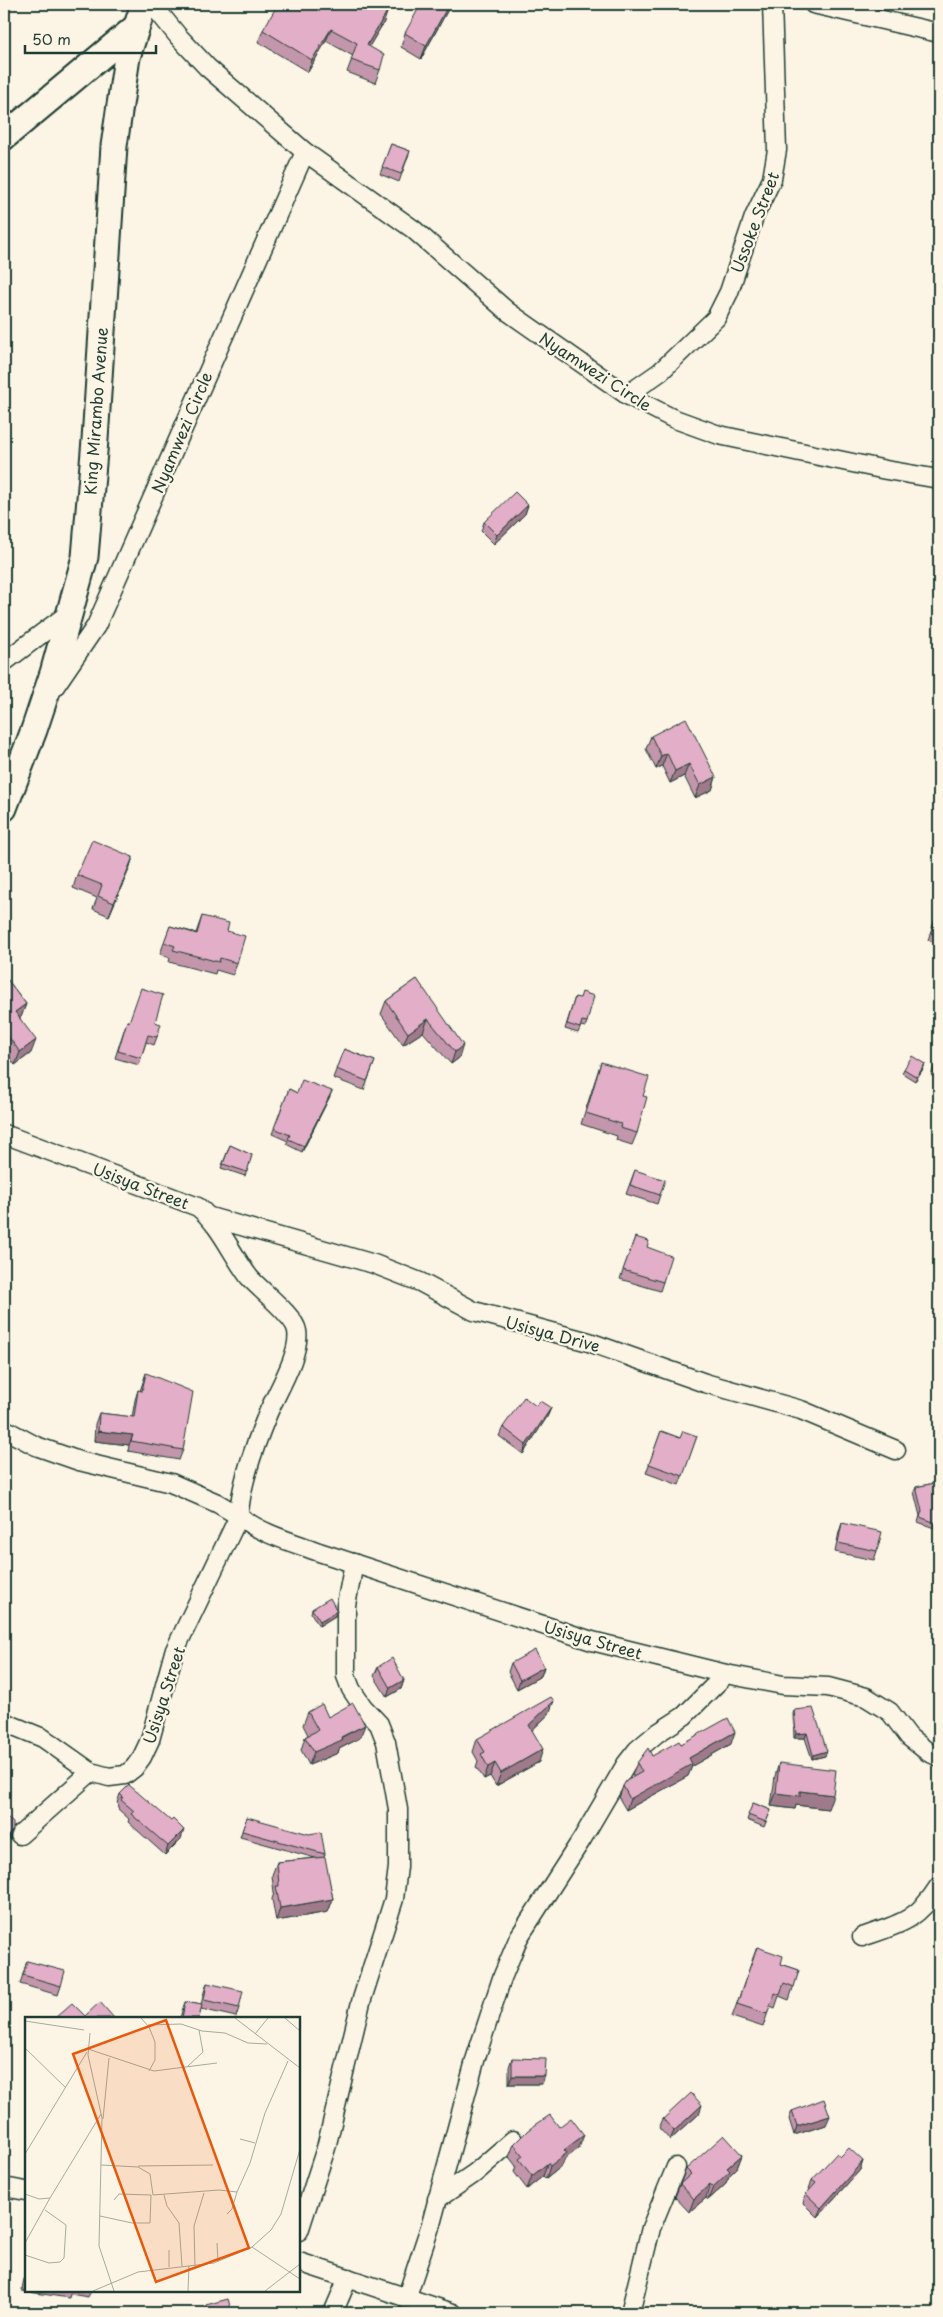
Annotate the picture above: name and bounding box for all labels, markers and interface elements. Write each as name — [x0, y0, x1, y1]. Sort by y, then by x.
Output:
scale bar — [25, 22, 156, 54]
text: 50 m — [32, 27, 71, 50]
street label: Ussoke Street — [724, 167, 784, 276]
street label: King Mirambo Avenue — [77, 326, 113, 496]
street label: Nyamwezi Circle — [535, 326, 657, 416]
street label: Nyamwezi Circle — [145, 368, 217, 496]
street label: Usisya Street — [89, 1156, 193, 1214]
street label: Usisya Drive — [503, 1309, 603, 1357]
street label: Usisya Street — [541, 1614, 645, 1664]
street label: Usisya Street — [136, 1643, 190, 1747]
inset map — [25, 2017, 300, 2292]

